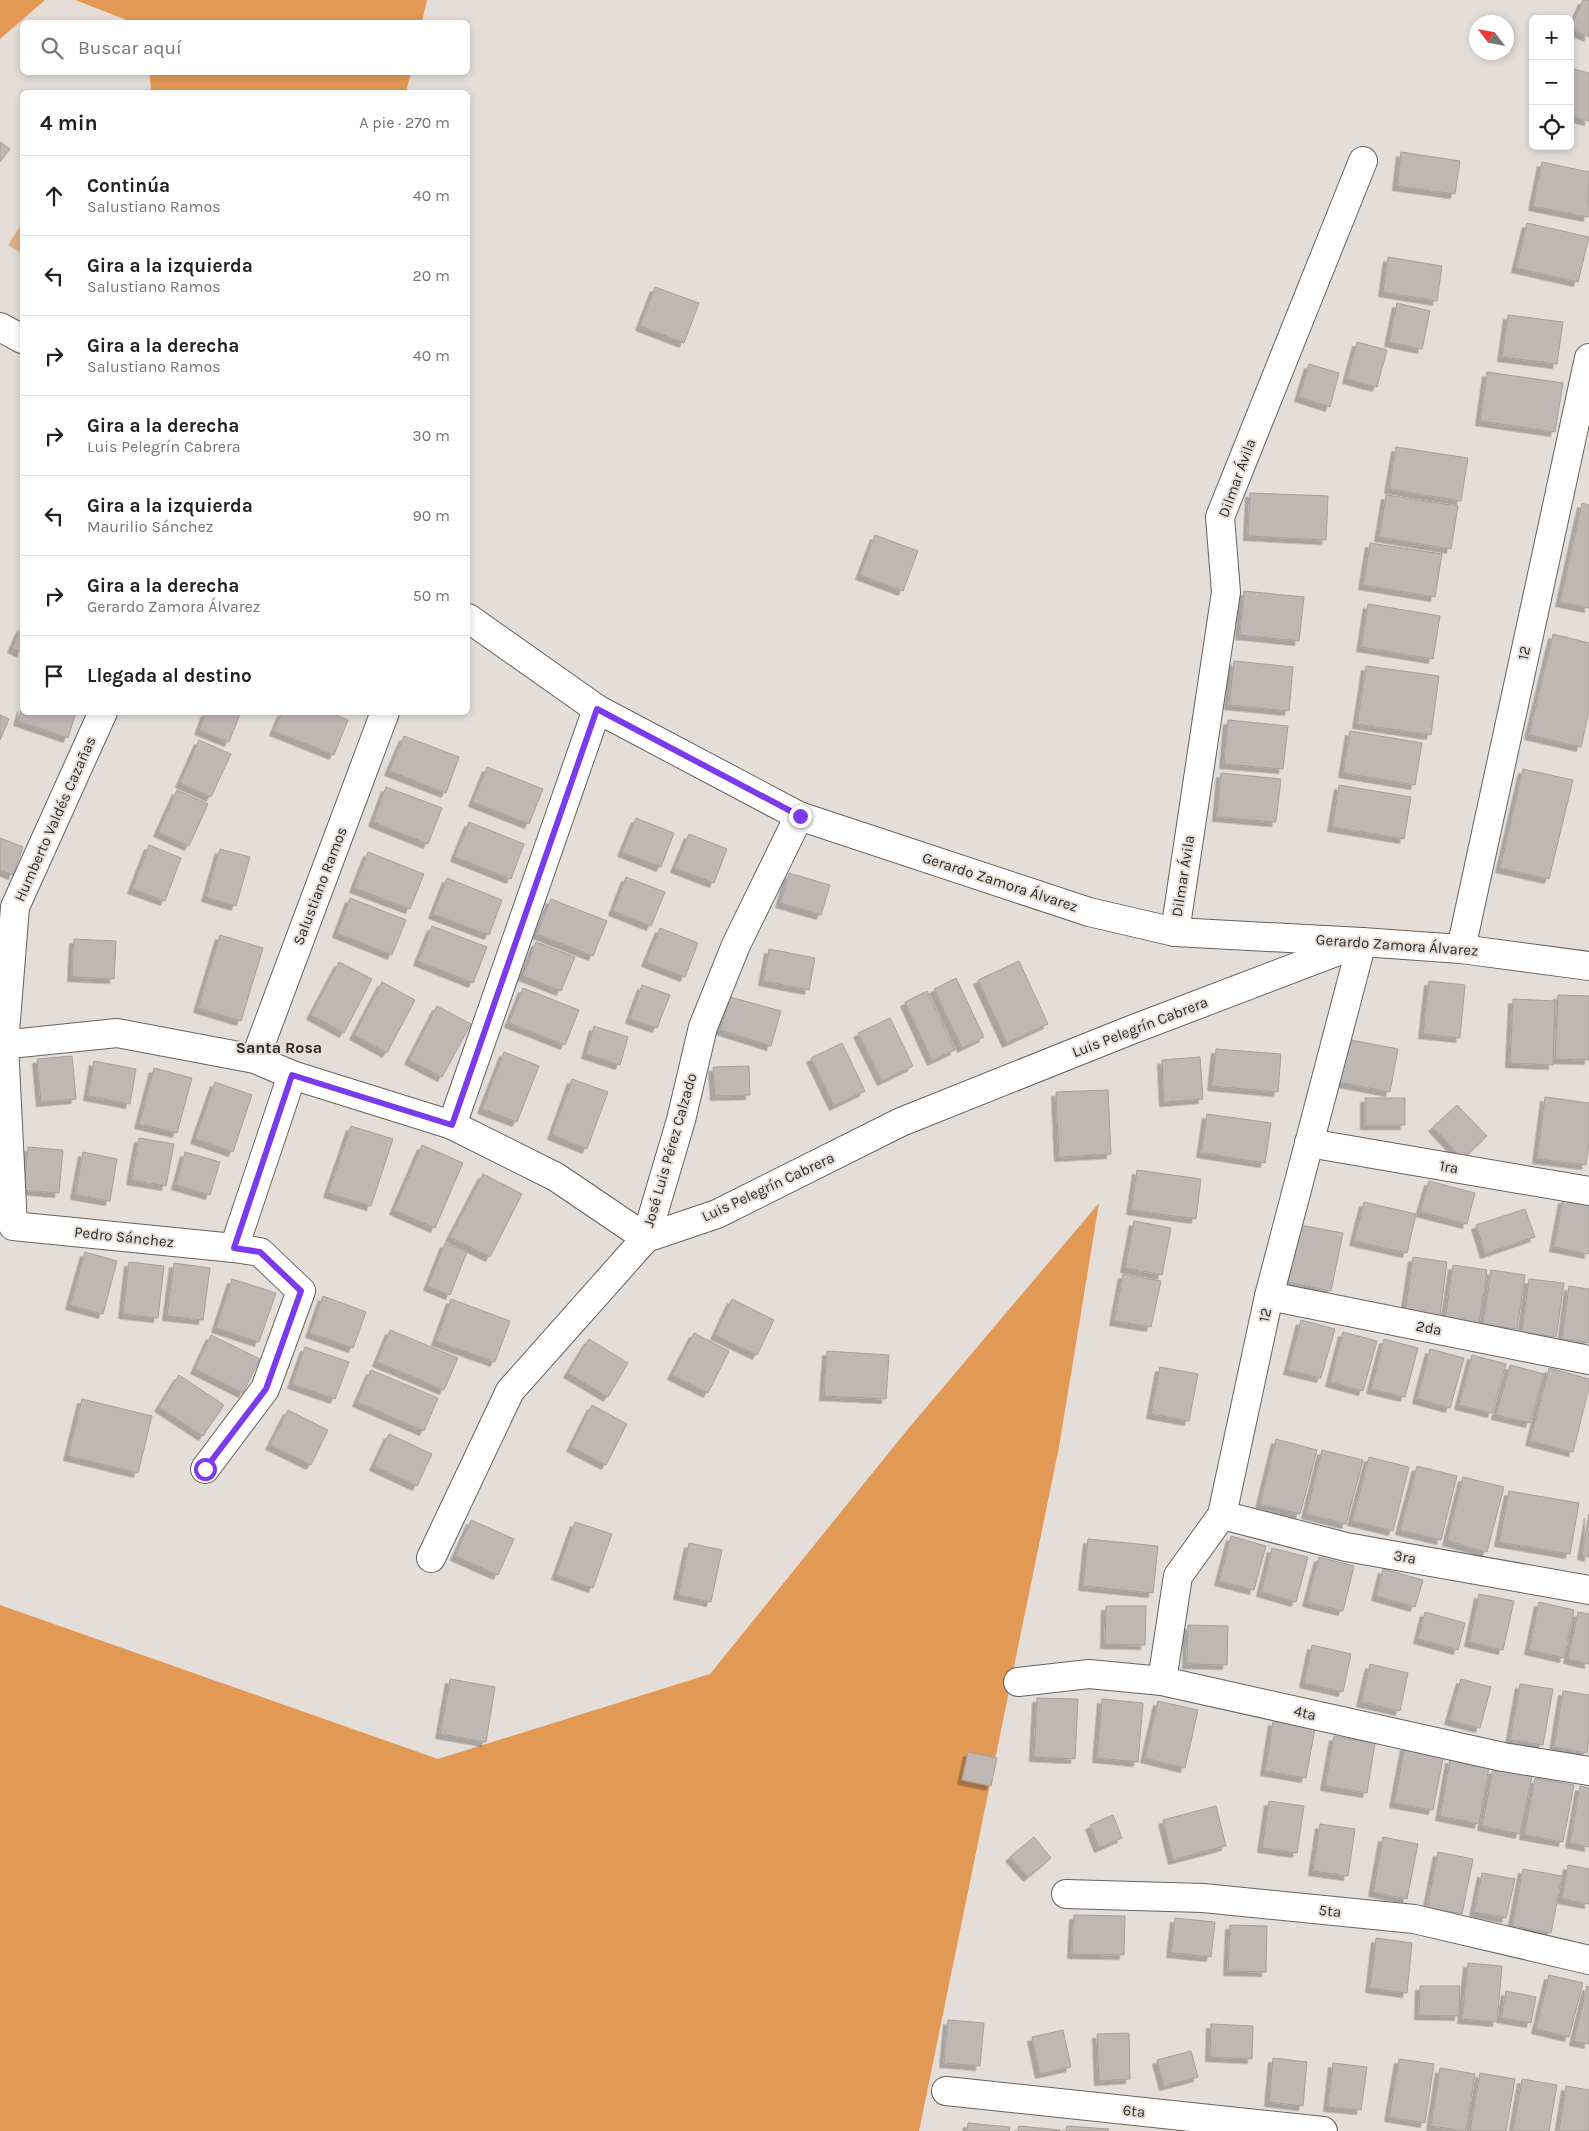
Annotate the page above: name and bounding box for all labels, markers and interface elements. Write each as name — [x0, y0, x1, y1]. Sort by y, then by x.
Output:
north arrow — [1469, 15, 1514, 60]
map controls — [1529, 15, 1574, 150]
button: + — [1529, 15, 1574, 60]
search box — [20, 20, 470, 75]
icon: search — [38, 34, 66, 62]
text: Buscar aquí — [78, 37, 182, 59]
button: − — [1529, 60, 1574, 105]
button: locate — [1529, 105, 1574, 150]
text: 4 min — [40, 111, 98, 135]
text: A pie · 270 m — [359, 113, 450, 132]
text: Continúa — [87, 175, 170, 197]
icon: ahead — [40, 182, 68, 210]
text: 40 m — [413, 186, 450, 205]
text: Salustiano Ramos — [87, 197, 221, 216]
text: Gira a la izquierda — [87, 255, 253, 277]
icon: left — [40, 262, 68, 290]
text: 20 m — [412, 266, 450, 285]
text: Salustiano Ramos — [87, 277, 221, 296]
text: Gira a la derecha — [87, 335, 239, 357]
icon: right — [40, 342, 68, 370]
text: 40 m — [413, 346, 450, 365]
text: Salustiano Ramos — [87, 357, 221, 376]
text: Gira a la derecha — [87, 415, 239, 437]
icon: right — [40, 422, 68, 450]
text: 30 m — [412, 426, 450, 445]
street label: Dilmar Ávila — [1214, 436, 1260, 520]
text: Luis Pelegrín Cabrera — [87, 437, 241, 456]
text: Gira a la izquierda — [87, 495, 253, 517]
icon: left — [40, 502, 68, 530]
text: 90 m — [412, 506, 450, 525]
text: Maurilio Sánchez — [87, 517, 213, 536]
text: Gira a la derecha — [87, 575, 239, 597]
icon: right — [40, 582, 68, 610]
text: 50 m — [413, 586, 450, 605]
text: Gerardo Zamora Álvarez — [87, 597, 260, 616]
street label: 12 — [1514, 644, 1534, 662]
icon: arrive — [40, 662, 68, 690]
text: Llegada al destino — [87, 665, 252, 687]
street label: Humberto Valdés Cazañas — [10, 734, 100, 904]
route end — [789, 805, 812, 828]
street label: Salustiano Ramos — [289, 824, 351, 948]
street label: Dilmar Ávila — [1168, 834, 1198, 918]
street label: Gerardo Zamora Álvarez — [920, 848, 1080, 916]
street label: Gerardo Zamora Álvarez — [1315, 930, 1479, 960]
street label: Luis Pelegrín Cabrera — [1070, 993, 1210, 1061]
district label: Santa Rosa — [236, 1038, 322, 1057]
street label: José Luis Pérez Calzado — [639, 1071, 701, 1229]
street label: Luis Pelegrín Cabrera — [699, 1148, 837, 1226]
street label: 1ra — [1438, 1157, 1460, 1177]
street label: Pedro Sánchez — [73, 1223, 175, 1251]
street label: 12 — [1255, 1306, 1275, 1324]
street label: 2da — [1415, 1317, 1443, 1339]
route start — [194, 1458, 217, 1481]
street label: 3ra — [1392, 1546, 1418, 1568]
street label: 4ta — [1292, 1702, 1318, 1724]
street label: 5ta — [1318, 1901, 1342, 1921]
street label: 6ta — [1122, 2101, 1146, 2121]

